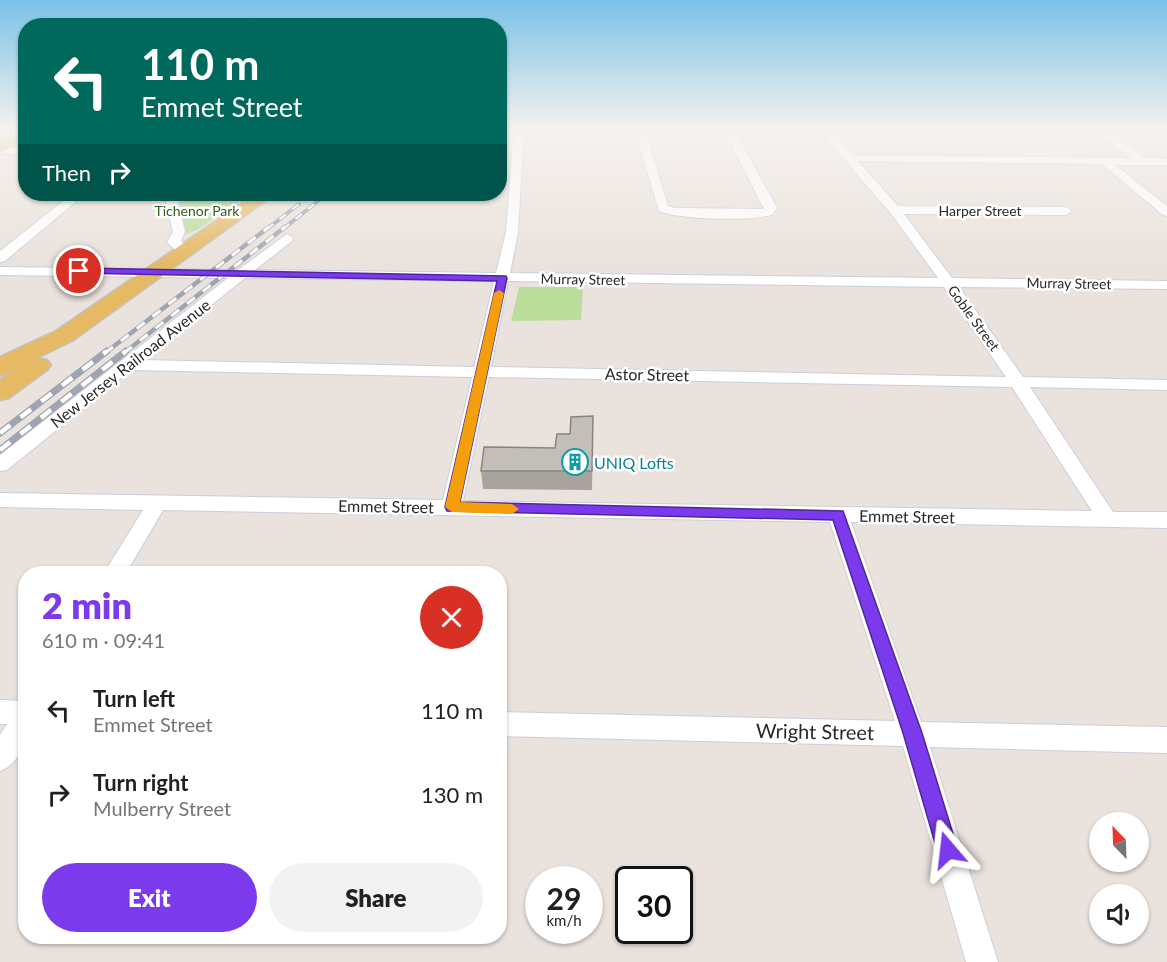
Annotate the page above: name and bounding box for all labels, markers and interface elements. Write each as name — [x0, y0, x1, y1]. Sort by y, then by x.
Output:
text: 110 m — [141, 39, 259, 89]
icon: left — [42, 42, 120, 120]
text: Emmet Street — [141, 90, 302, 123]
icon: right — [103, 156, 136, 189]
text: Then — [42, 159, 91, 186]
park label: Tichenor Park — [155, 202, 240, 219]
street label: Harper Street — [938, 202, 1022, 219]
pin — [53, 245, 104, 296]
icon: arrive — [62, 254, 95, 287]
street label: Murray Street — [540, 270, 626, 288]
street label: Murray Street — [1026, 274, 1112, 292]
street label: Goble Street — [944, 282, 1004, 354]
street label: New Jersey Railroad Avenue — [46, 295, 214, 431]
street label: Astor Street — [605, 364, 690, 384]
building icon: UNIQ Lofts — [560, 447, 590, 477]
place label: UNIQ Lofts — [594, 453, 674, 472]
street label: Emmet Street — [338, 496, 434, 516]
street label: Emmet Street — [859, 506, 955, 526]
text: 2 min — [42, 583, 132, 627]
button: close — [420, 586, 483, 649]
text: 610 m · 09:41 — [42, 628, 165, 652]
text: Turn left — [93, 685, 175, 712]
icon: left — [42, 694, 75, 727]
text: 110 m — [421, 697, 483, 724]
text: Emmet Street — [93, 712, 213, 736]
street label: Wright Street — [756, 718, 874, 744]
text: Turn right — [93, 769, 188, 796]
icon: right — [42, 778, 75, 811]
text: 130 m — [421, 781, 483, 808]
text: Mulberry Street — [93, 796, 231, 820]
north arrow — [1089, 812, 1149, 872]
map controls — [1089, 812, 1149, 944]
position arrow — [916, 818, 980, 882]
button: Exit — [42, 863, 257, 932]
button: Share — [269, 863, 483, 932]
speed limit sign: 30 — [615, 866, 693, 944]
text: 29 — [547, 880, 581, 916]
button: sound — [1089, 884, 1149, 944]
text: km/h — [546, 911, 582, 929]

